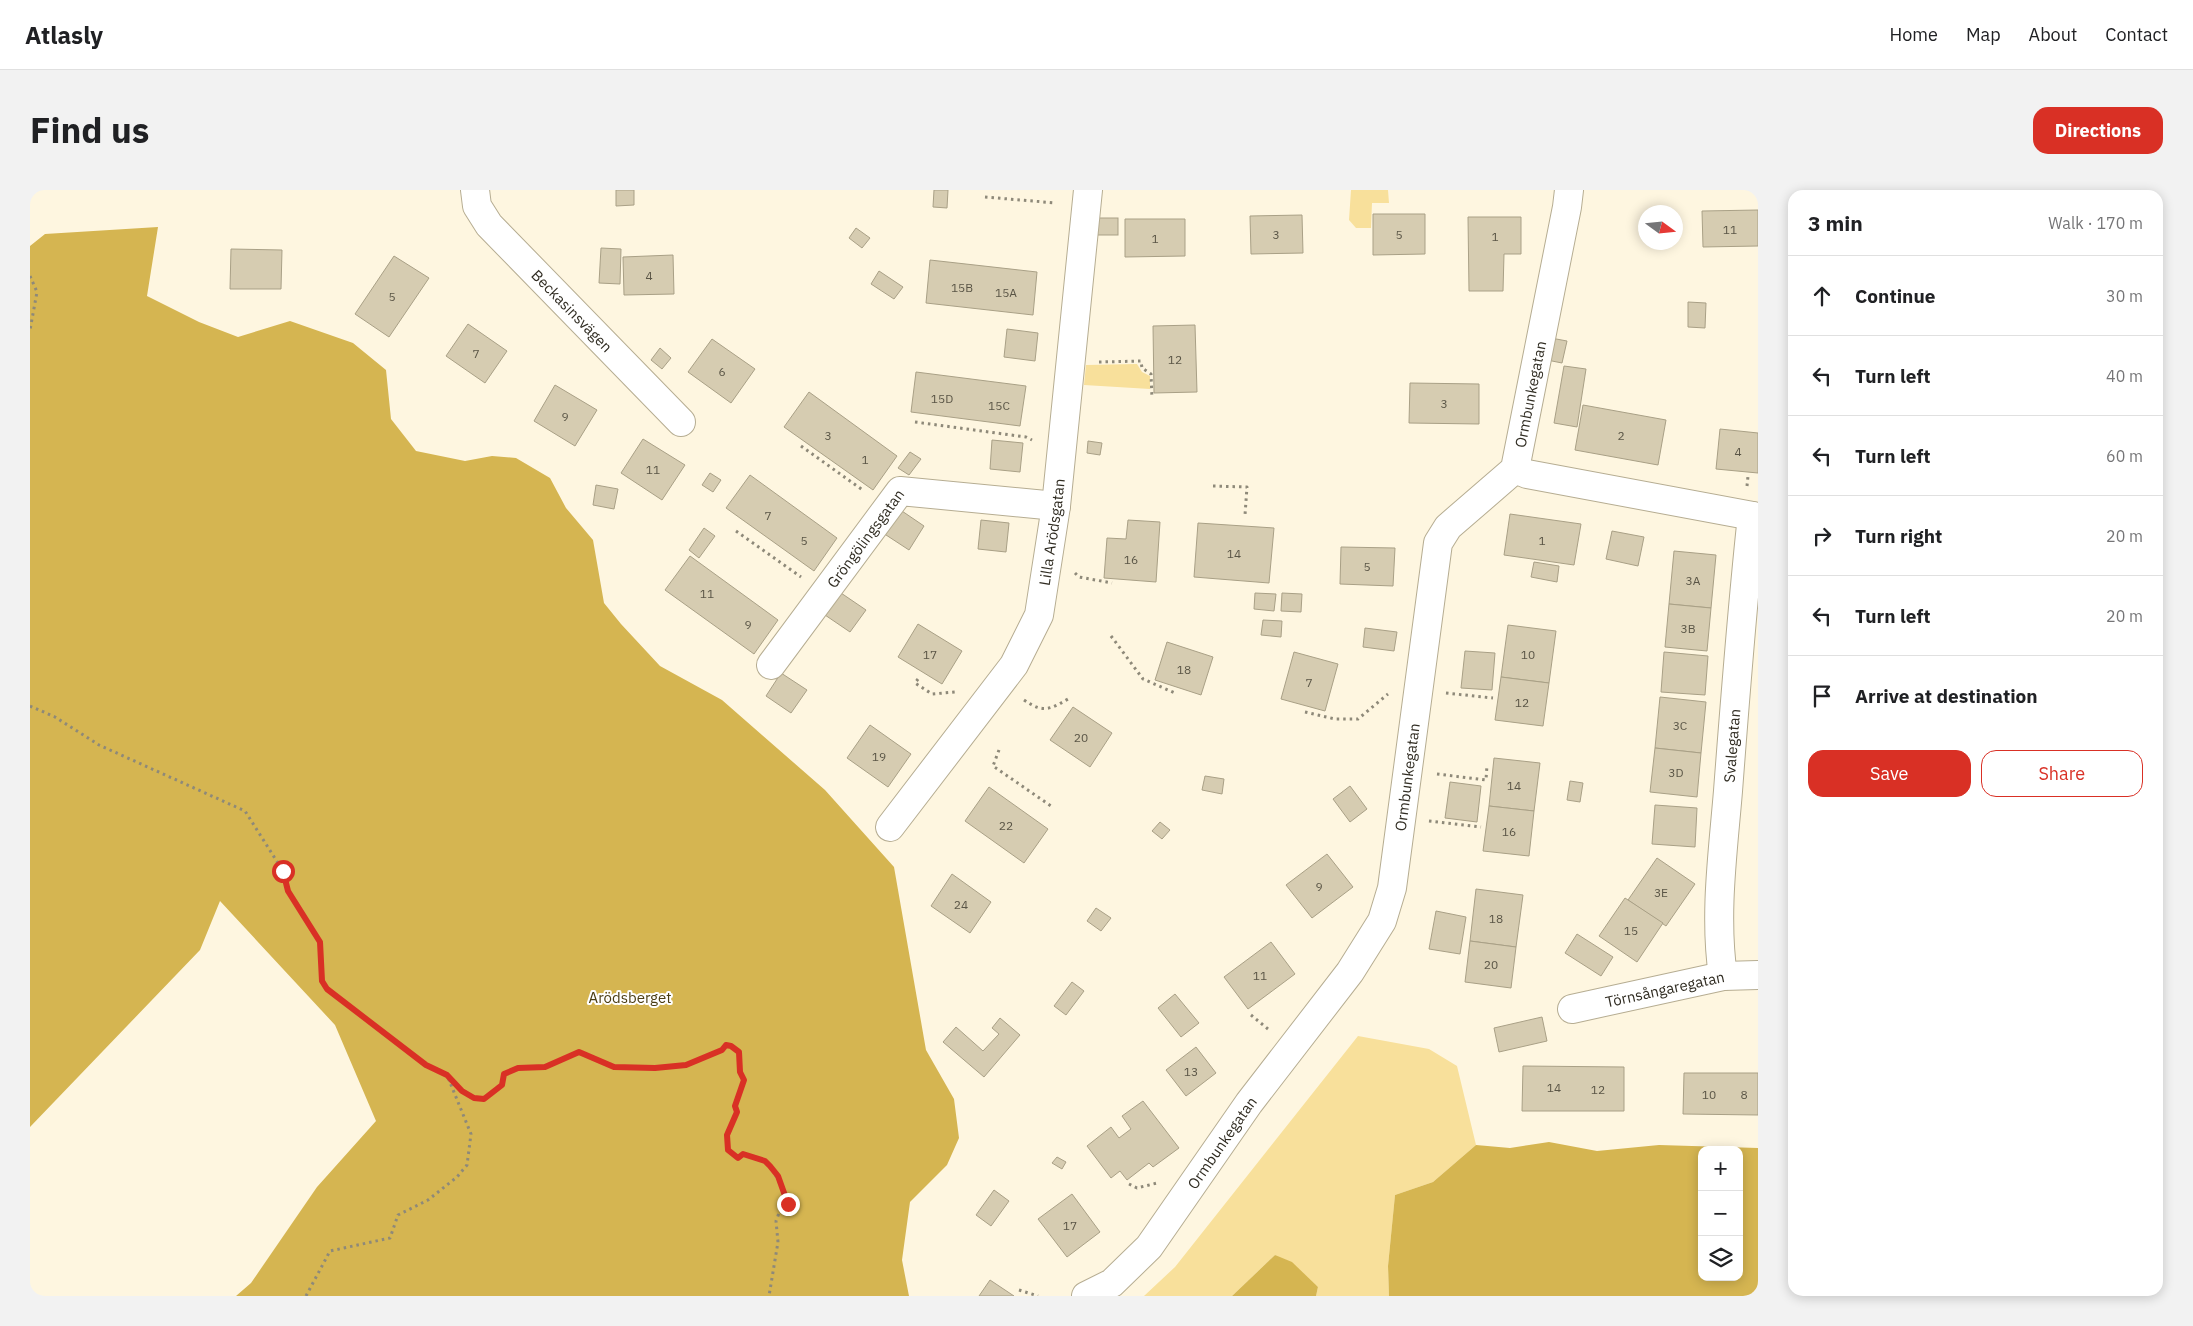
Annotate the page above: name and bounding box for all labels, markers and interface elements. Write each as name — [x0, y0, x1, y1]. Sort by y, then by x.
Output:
text: Atlasly — [25, 19, 103, 51]
text: Home — [1890, 23, 1938, 46]
text: Map — [1966, 23, 2001, 46]
text: About — [2029, 23, 2077, 46]
text: Contact — [2105, 23, 2168, 46]
text: Find us — [30, 107, 149, 153]
button: Directions — [2033, 107, 2163, 154]
north arrow — [1638, 205, 1683, 250]
text: 3 min — [1808, 209, 1863, 237]
text: Walk · 170 m — [2048, 213, 2143, 233]
house number: 11 — [1723, 222, 1737, 237]
house number: 3 — [1272, 227, 1280, 242]
house number: 5 — [1395, 227, 1403, 242]
house number: 1 — [1491, 229, 1499, 244]
house number: 1 — [1151, 231, 1159, 246]
street label: Beckasinsvägen — [528, 265, 617, 356]
house number: 4 — [645, 268, 653, 283]
house number: 15B — [951, 280, 973, 295]
icon: ahead — [1808, 282, 1836, 310]
text: Continue — [1855, 284, 1935, 308]
house number: 15A — [995, 285, 1017, 300]
text: 30 m — [2106, 286, 2143, 306]
house number: 5 — [388, 289, 396, 304]
street label: Ormbunkegatan — [1510, 339, 1550, 449]
house number: 7 — [472, 346, 480, 361]
house number: 12 — [1168, 352, 1182, 367]
icon: left — [1808, 362, 1836, 390]
house number: 6 — [718, 364, 726, 379]
text: Turn left — [1855, 364, 1931, 388]
text: 40 m — [2106, 366, 2143, 386]
house number: 15D — [931, 391, 953, 406]
house number: 3 — [1440, 396, 1448, 411]
house number: 15C — [988, 398, 1010, 413]
house number: 9 — [561, 409, 569, 424]
house number: 3 — [824, 428, 832, 443]
house number: 2 — [1617, 428, 1625, 443]
icon: left — [1808, 442, 1836, 470]
house number: 4 — [1734, 444, 1742, 459]
text: Turn left — [1855, 444, 1931, 468]
text: 60 m — [2106, 446, 2143, 466]
house number: 1 — [861, 452, 869, 467]
house number: 11 — [646, 462, 660, 477]
street label: Lilla Arödsgatan — [1034, 477, 1068, 587]
street label: Gröngölingsgatan — [822, 485, 908, 591]
house number: 7 — [764, 508, 772, 523]
icon: right — [1808, 522, 1836, 550]
text: Turn right — [1855, 524, 1942, 548]
text: 20 m — [2106, 526, 2143, 546]
house number: 5 — [800, 533, 808, 548]
house number: 1 — [1538, 533, 1546, 548]
house number: 14 — [1227, 546, 1241, 561]
house number: 16 — [1124, 552, 1138, 567]
house number: 5 — [1363, 559, 1371, 574]
house number: 3A — [1686, 573, 1701, 588]
house number: 11 — [700, 586, 714, 601]
icon: left — [1808, 602, 1836, 630]
text: Turn left — [1855, 604, 1931, 628]
text: 20 m — [2106, 606, 2143, 626]
house number: 9 — [744, 617, 752, 632]
house number: 3B — [1680, 621, 1696, 636]
house number: 17 — [923, 647, 937, 662]
house number: 10 — [1521, 647, 1535, 662]
house number: 18 — [1177, 662, 1191, 677]
house number: 7 — [1305, 675, 1313, 690]
icon: arrive — [1808, 682, 1836, 710]
text: Arrive at destination — [1855, 684, 2038, 708]
house number: 12 — [1515, 695, 1529, 710]
street label: Svalegatan — [1719, 708, 1744, 783]
house number: 3C — [1673, 718, 1688, 733]
street label: Ormbunkegatan — [1390, 722, 1423, 832]
house number: 20 — [1074, 730, 1088, 745]
house number: 19 — [872, 749, 886, 764]
button: Save — [1808, 750, 1971, 797]
button: Share — [1981, 750, 2143, 797]
house number: 3D — [1668, 765, 1684, 780]
house number: 14 — [1507, 778, 1521, 793]
house number: 22 — [999, 818, 1013, 833]
house number: 16 — [1502, 824, 1516, 839]
route start — [272, 860, 295, 883]
house number: 9 — [1315, 879, 1323, 894]
house number: 3E — [1654, 885, 1668, 900]
house number: 24 — [954, 897, 968, 912]
house number: 18 — [1489, 911, 1503, 926]
house number: 15 — [1624, 923, 1638, 938]
house number: 20 — [1484, 957, 1498, 972]
street label: Törnsångaregatan — [1604, 966, 1726, 1011]
house number: 11 — [1253, 968, 1267, 983]
park label: Arödsberget — [589, 988, 671, 1007]
house number: 13 — [1184, 1064, 1198, 1079]
house number: 14 — [1547, 1080, 1561, 1095]
house number: 12 — [1591, 1082, 1605, 1097]
house number: 10 — [1702, 1087, 1716, 1102]
house number: 8 — [1740, 1087, 1748, 1102]
street label: Ormbunkegatan — [1183, 1092, 1260, 1192]
map controls — [1698, 1146, 1743, 1281]
button: + — [1698, 1146, 1743, 1191]
button: − — [1698, 1191, 1743, 1236]
route end — [777, 1193, 800, 1216]
house number: 17 — [1063, 1218, 1077, 1233]
button: layers — [1698, 1236, 1743, 1281]

